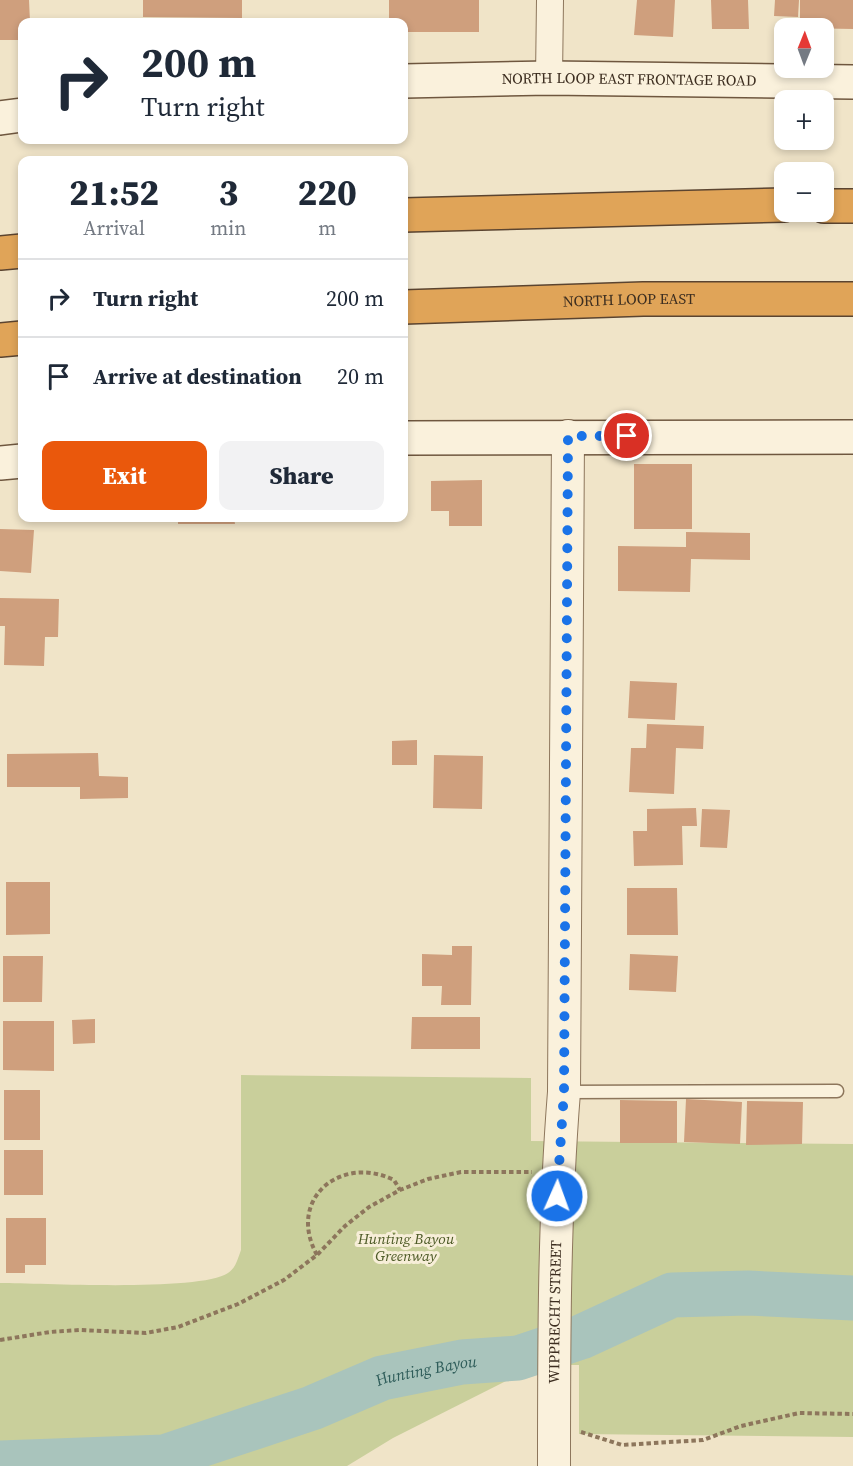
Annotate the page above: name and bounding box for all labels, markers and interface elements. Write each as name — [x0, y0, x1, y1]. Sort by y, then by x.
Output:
north arrow — [774, 18, 834, 78]
map controls — [774, 18, 834, 222]
text: 200 m — [141, 33, 256, 91]
icon: right — [42, 42, 120, 120]
street label: NORTH LOOP EAST FRONTAGE ROAD — [501, 67, 757, 91]
text: Turn right — [141, 88, 265, 125]
button: + — [774, 90, 834, 150]
button: − — [774, 162, 834, 222]
text: 21:52 — [69, 168, 159, 217]
text: 3 — [218, 168, 238, 217]
text: 220 — [297, 168, 357, 217]
text: Arrival — [83, 214, 145, 242]
text: min — [210, 214, 246, 242]
text: m — [318, 214, 336, 242]
icon: right — [42, 282, 75, 315]
text: Turn right — [93, 283, 198, 313]
text: 200 m — [326, 283, 384, 313]
street label: NORTH LOOP EAST — [562, 288, 695, 312]
icon: arrive — [42, 360, 75, 393]
text: Arrive at destination — [93, 361, 302, 391]
text: 20 m — [337, 361, 384, 391]
pin — [601, 410, 652, 461]
icon: arrive — [610, 419, 643, 452]
button: Exit — [42, 441, 207, 510]
button: Share — [219, 441, 384, 510]
position arrow — [525, 1164, 589, 1228]
park label: Hunting Bayou Greenway — [357, 1228, 455, 1266]
street label: WIPPRECHT STREET — [543, 1240, 566, 1384]
water label: Hunting Bayou — [371, 1350, 478, 1391]

